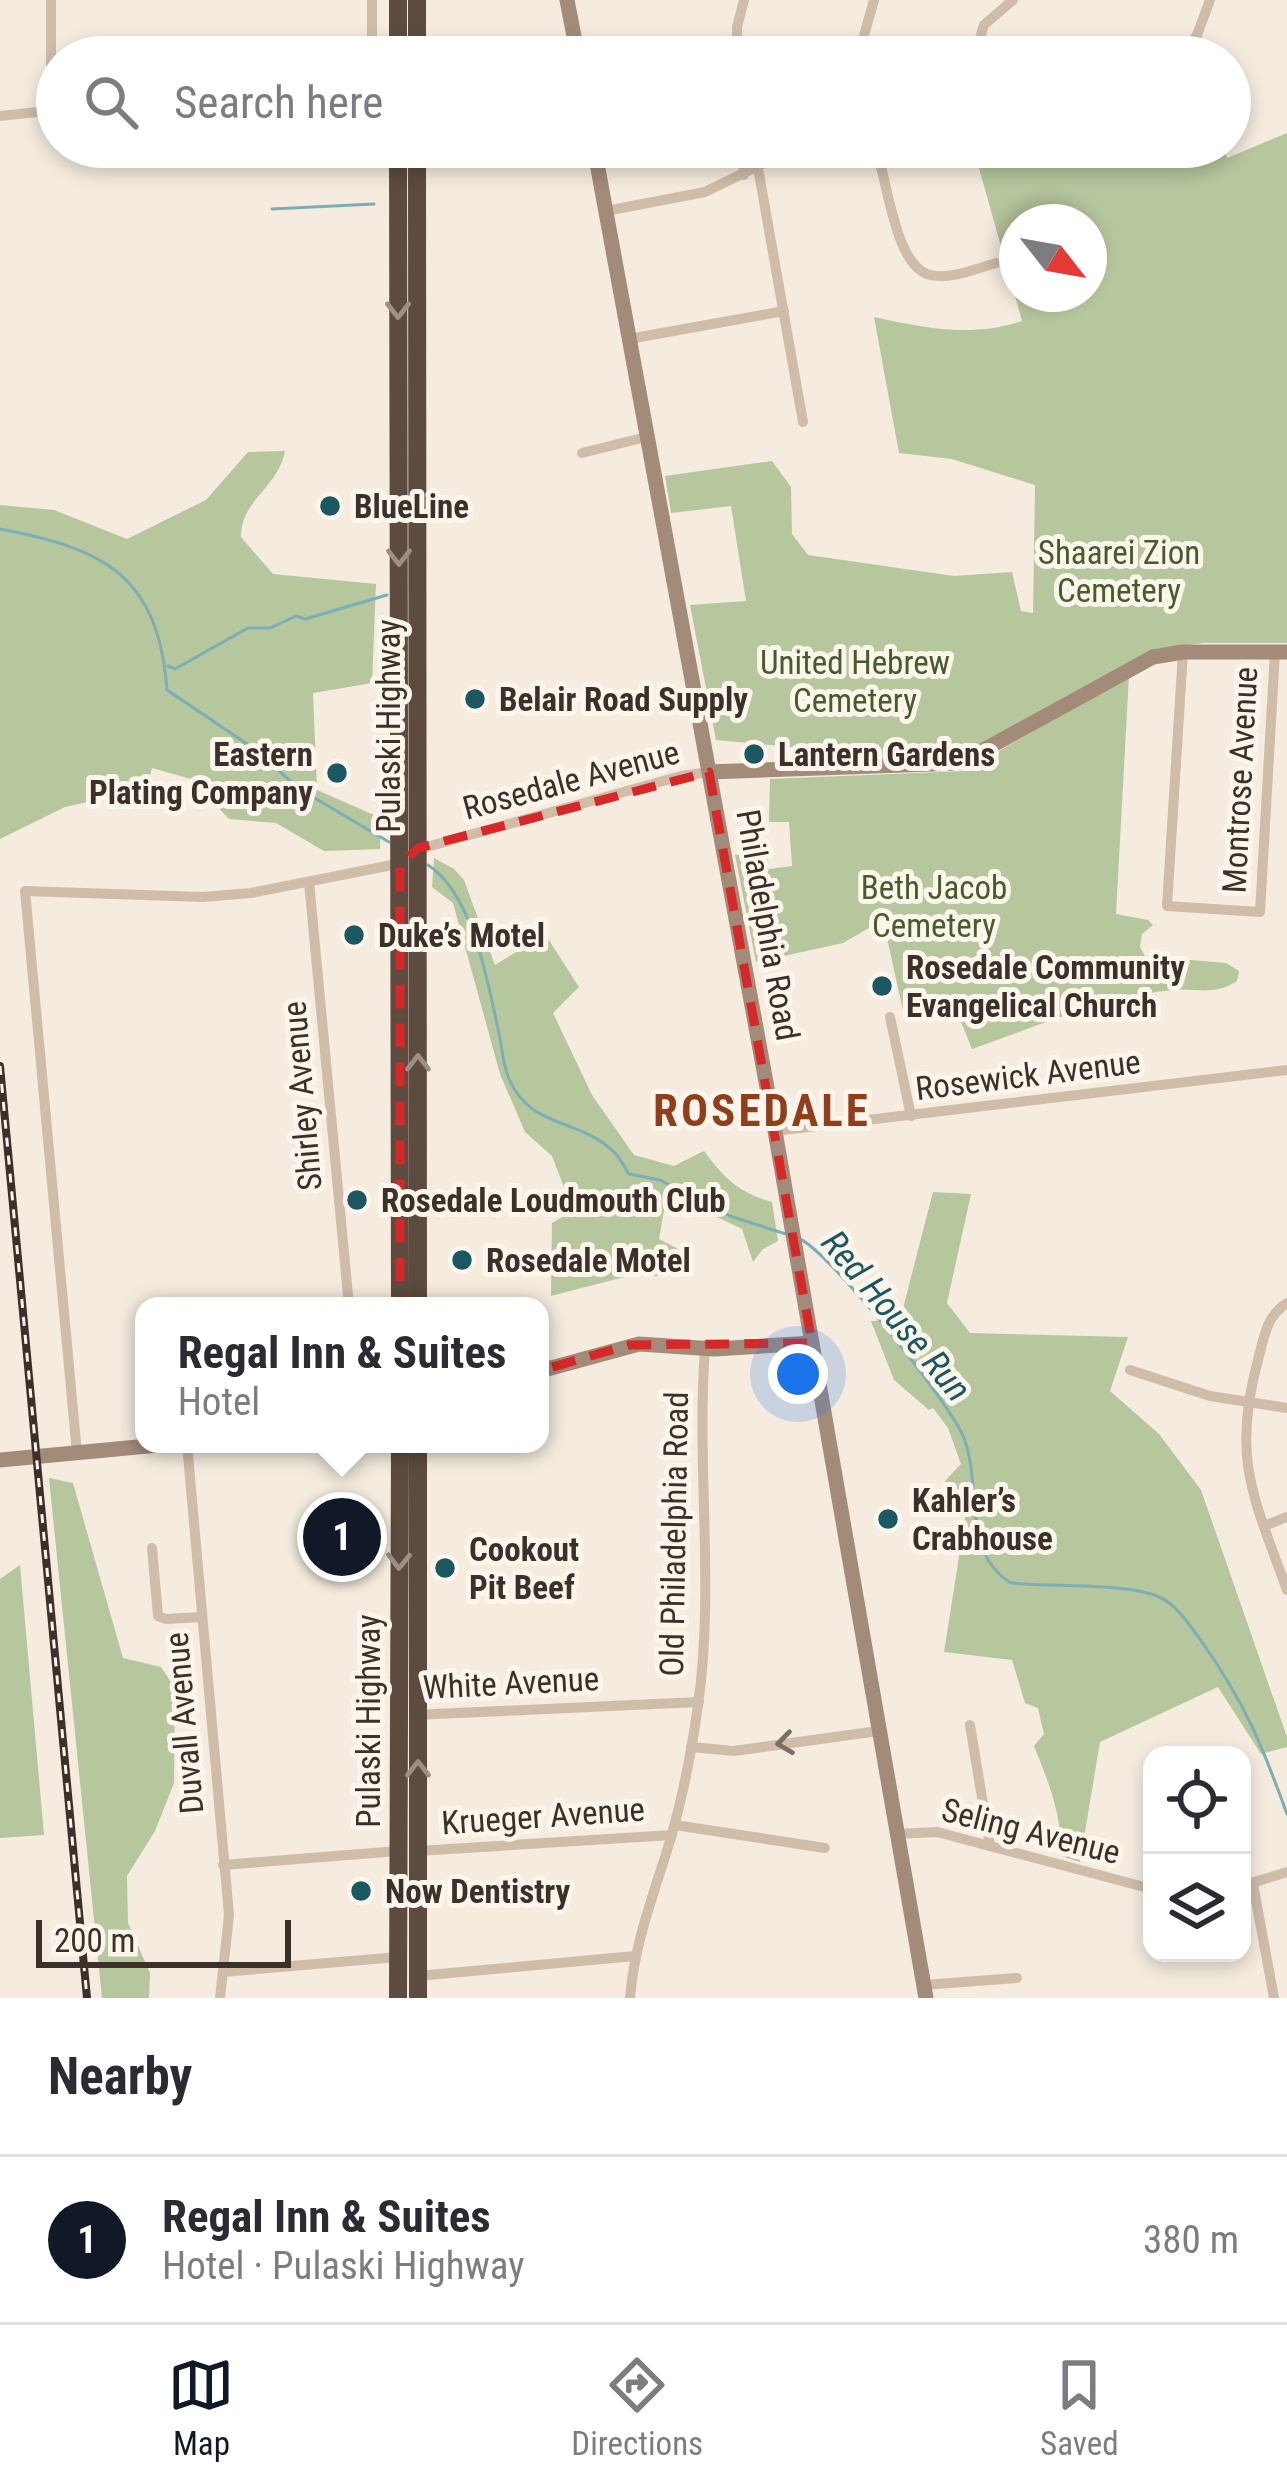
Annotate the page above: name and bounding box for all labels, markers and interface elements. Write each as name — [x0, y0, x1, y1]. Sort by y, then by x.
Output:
search box — [36, 36, 1251, 168]
icon: search — [78, 69, 144, 135]
text: Search here — [174, 76, 383, 129]
north arrow — [999, 204, 1107, 312]
one-way arrow — [385, 302, 411, 320]
place label: BlueLine — [354, 487, 469, 526]
marker: BlueLine — [317, 493, 343, 519]
park label: Shaarei Zion Cemetery — [1038, 533, 1200, 610]
one-way arrow — [386, 549, 412, 567]
street label: Pulaski Highway — [369, 619, 408, 833]
park label: United Hebrew Cemetery — [760, 643, 950, 720]
street label: Montrose Avenue — [1215, 666, 1265, 894]
place label: Belair Road Supply — [499, 680, 748, 719]
marker: Belair Road Supply — [462, 686, 488, 712]
street label: Rosedale Avenue — [459, 732, 683, 828]
place label: Eastern Plating Company — [89, 735, 313, 812]
place label: Lantern Gardens — [778, 735, 995, 774]
marker: Lantern Gardens — [741, 741, 767, 767]
marker: Eastern Plating Company — [324, 760, 350, 786]
street label: Philadelphia Road — [728, 806, 808, 1044]
park label: Beth Jacob Cemetery — [861, 868, 1007, 945]
place label: Duke’s Motel — [378, 916, 545, 955]
marker: Duke’s Motel — [341, 922, 367, 948]
place label: Rosedale Community Evangelical Church — [906, 948, 1185, 1025]
marker: Rosedale Community Evangelical Church — [869, 973, 895, 999]
street label: Shirley Avenue — [274, 1000, 330, 1192]
street label: Rosewick Avenue — [913, 1042, 1143, 1108]
one-way arrow — [405, 1053, 431, 1071]
district label: ROSEDALE — [653, 1084, 871, 1137]
place label: Rosedale Loudmouth Club — [381, 1181, 726, 1220]
marker: Rosedale Loudmouth Club — [344, 1187, 370, 1213]
water label: Red House Run — [813, 1222, 979, 1410]
place label: Rosedale Motel — [486, 1241, 691, 1280]
marker: Rosedale Motel — [449, 1247, 475, 1273]
popup — [135, 1297, 549, 1453]
text: Regal Inn & Suites — [178, 1326, 506, 1379]
your location — [768, 1344, 828, 1404]
text: Hotel — [178, 1379, 260, 1425]
street label: Old Philadelphia Road — [652, 1391, 696, 1677]
place label: Kahler’s Crabhouse — [912, 1481, 1053, 1558]
pin: 1 — [303, 1492, 381, 1582]
marker: Kahler’s Crabhouse — [875, 1506, 901, 1532]
place label: Cookout Pit Beef — [469, 1530, 579, 1607]
one-way arrow — [386, 1552, 412, 1571]
marker: Cookout Pit Beef — [432, 1555, 458, 1581]
street label: Pulaski Highway — [349, 1614, 388, 1828]
street label: Duvall Avenue — [157, 1631, 211, 1815]
street label: White Avenue — [422, 1659, 600, 1707]
one-way arrow — [775, 1729, 795, 1755]
map controls — [1143, 1746, 1251, 1962]
button: locate — [1143, 1746, 1251, 1854]
one-way arrow — [405, 1759, 431, 1777]
street label: Krueger Avenue — [440, 1789, 646, 1843]
street label: Seling Avenue — [938, 1790, 1124, 1872]
button: layers — [1143, 1854, 1251, 1962]
place label: Now Dentistry — [385, 1872, 571, 1911]
marker: Now Dentistry — [348, 1878, 374, 1904]
scale bar — [36, 1914, 291, 1967]
text: 200 m — [54, 1921, 135, 1960]
text: Nearby — [48, 2047, 192, 2106]
text: Regal Inn & Suites — [162, 2190, 491, 2243]
text: 1 — [77, 2217, 97, 2263]
text: 380 m — [1143, 2217, 1239, 2263]
text: Hotel · Pulaski Highway — [162, 2243, 524, 2289]
tab: Map — [168, 2352, 234, 2463]
tab: Directions — [571, 2352, 703, 2463]
tab: Saved — [1040, 2352, 1119, 2463]

